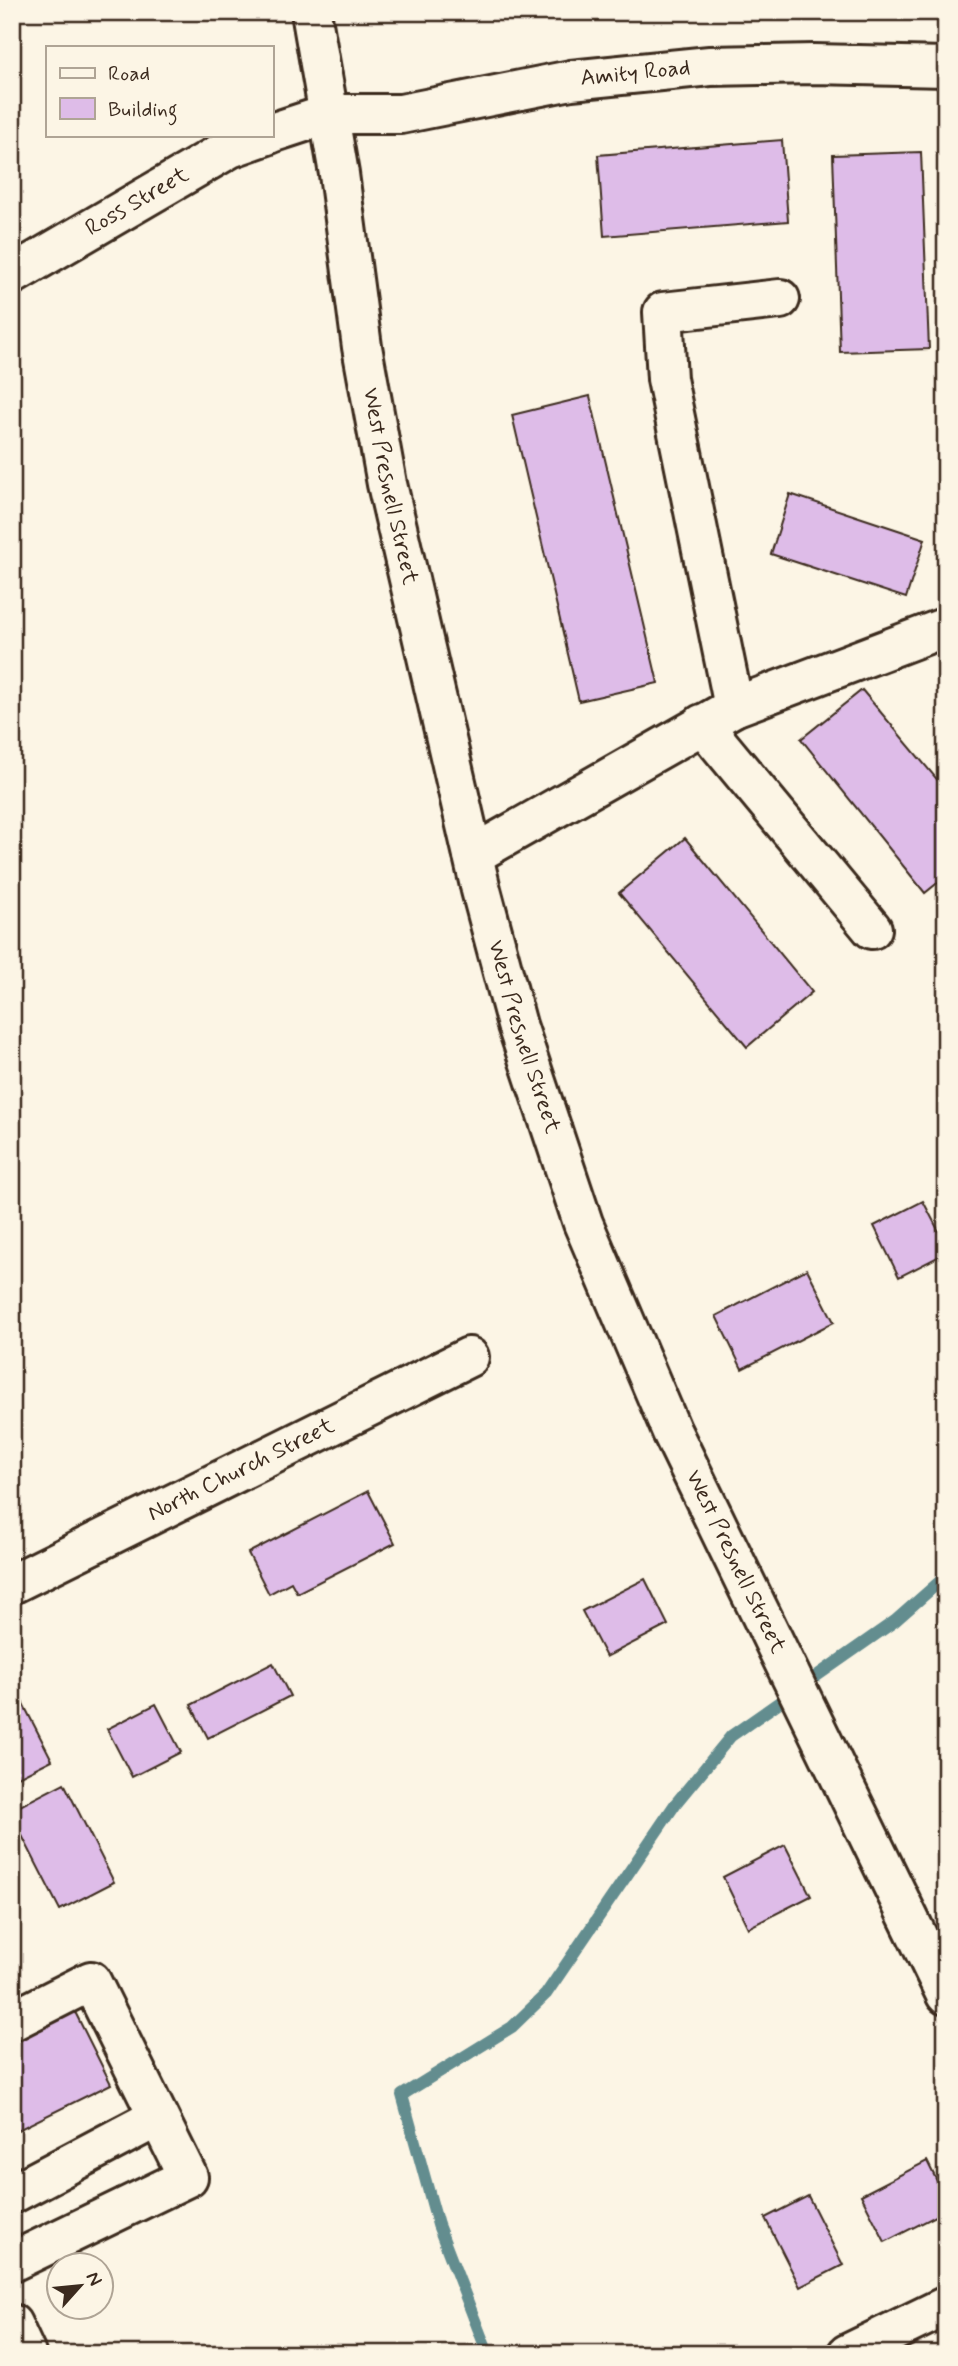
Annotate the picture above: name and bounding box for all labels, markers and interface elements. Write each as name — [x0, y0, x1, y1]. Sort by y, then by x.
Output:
legend — [46, 46, 273, 136]
street label: Amity Road — [579, 53, 692, 94]
text: Road — [108, 60, 150, 88]
text: Building — [108, 96, 178, 126]
street label: Ross Street — [80, 160, 195, 244]
street label: West Presnell Street — [355, 385, 425, 588]
street label: West Presnell Street — [480, 937, 567, 1138]
street label: North Church Street — [143, 1411, 340, 1529]
street label: West Presnell Street — [678, 1465, 793, 1659]
north arrow — [46, 2250, 116, 2320]
text: N — [80, 2268, 108, 2290]

